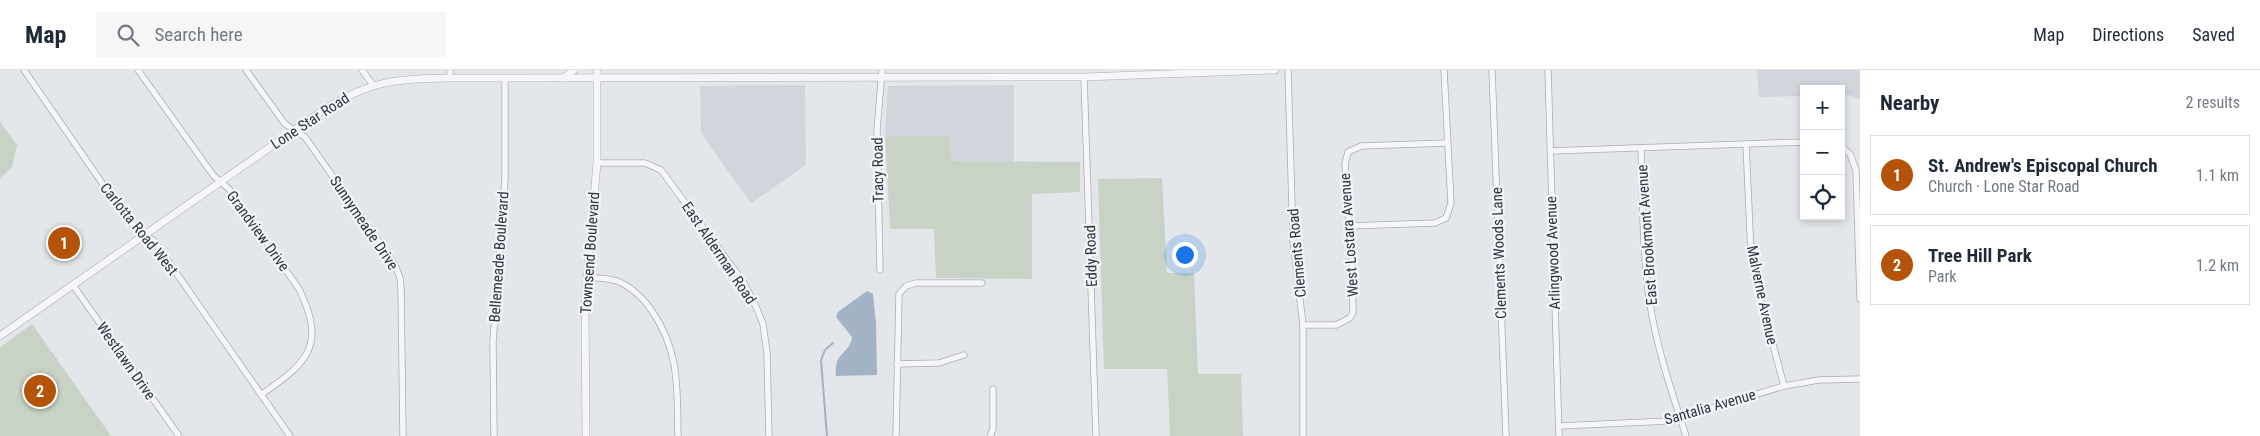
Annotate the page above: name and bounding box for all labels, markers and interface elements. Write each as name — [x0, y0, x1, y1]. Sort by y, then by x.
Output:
search box — [96, 12, 446, 57]
text: Map — [25, 21, 66, 49]
icon: search — [114, 21, 142, 49]
text: Search here — [154, 23, 243, 46]
text: Map — [2033, 24, 2064, 45]
text: Directions — [2092, 24, 2164, 45]
text: Saved — [2192, 24, 2235, 45]
map controls — [1800, 85, 1845, 220]
button: + — [1800, 85, 1845, 130]
street label: Lone Star Road — [267, 89, 353, 153]
text: Nearby — [1880, 91, 1939, 115]
text: 2 results — [2185, 93, 2240, 112]
button: − — [1800, 130, 1845, 175]
street label: Tracy Road — [868, 137, 888, 203]
text: St. Andrew's Episcopal Church — [1928, 154, 2158, 177]
street label: East Brookmont Avenue — [1633, 164, 1661, 306]
text: 1 — [1893, 166, 1901, 185]
text: 1.1 km — [2196, 166, 2239, 185]
street label: West Lostara Avenue — [1336, 172, 1362, 298]
street label: Sunnymeade Drive — [326, 173, 402, 273]
button: locate — [1800, 175, 1845, 220]
text: Church · Lone Star Road — [1928, 177, 2080, 196]
street label: Carlotta Road West — [96, 179, 182, 279]
street label: Grandview Drive — [223, 187, 293, 275]
street label: Clements Woods Lane — [1488, 187, 1510, 319]
street label: Bellemeade Boulevard — [485, 191, 513, 323]
street label: Townsend Boulevard — [577, 191, 603, 315]
street label: Arlingwood Avenue — [1542, 196, 1564, 310]
street label: East Alderman Road — [678, 198, 760, 308]
street label: Clements Road — [1284, 208, 1310, 298]
pin: 1 — [48, 224, 80, 262]
street label: Eddy Road — [1081, 225, 1101, 287]
your location — [1172, 242, 1198, 268]
street label: Malverne Avenue — [1743, 244, 1781, 346]
text: Tree Hill Park — [1928, 244, 2032, 267]
text: 2 — [1893, 256, 1901, 275]
text: 1.2 km — [2196, 256, 2239, 275]
text: Park — [1928, 267, 1957, 286]
street label: Westlawn Drive — [93, 319, 159, 403]
pin: 2 — [24, 372, 56, 410]
street label: Santalia Avenue — [1662, 385, 1758, 429]

